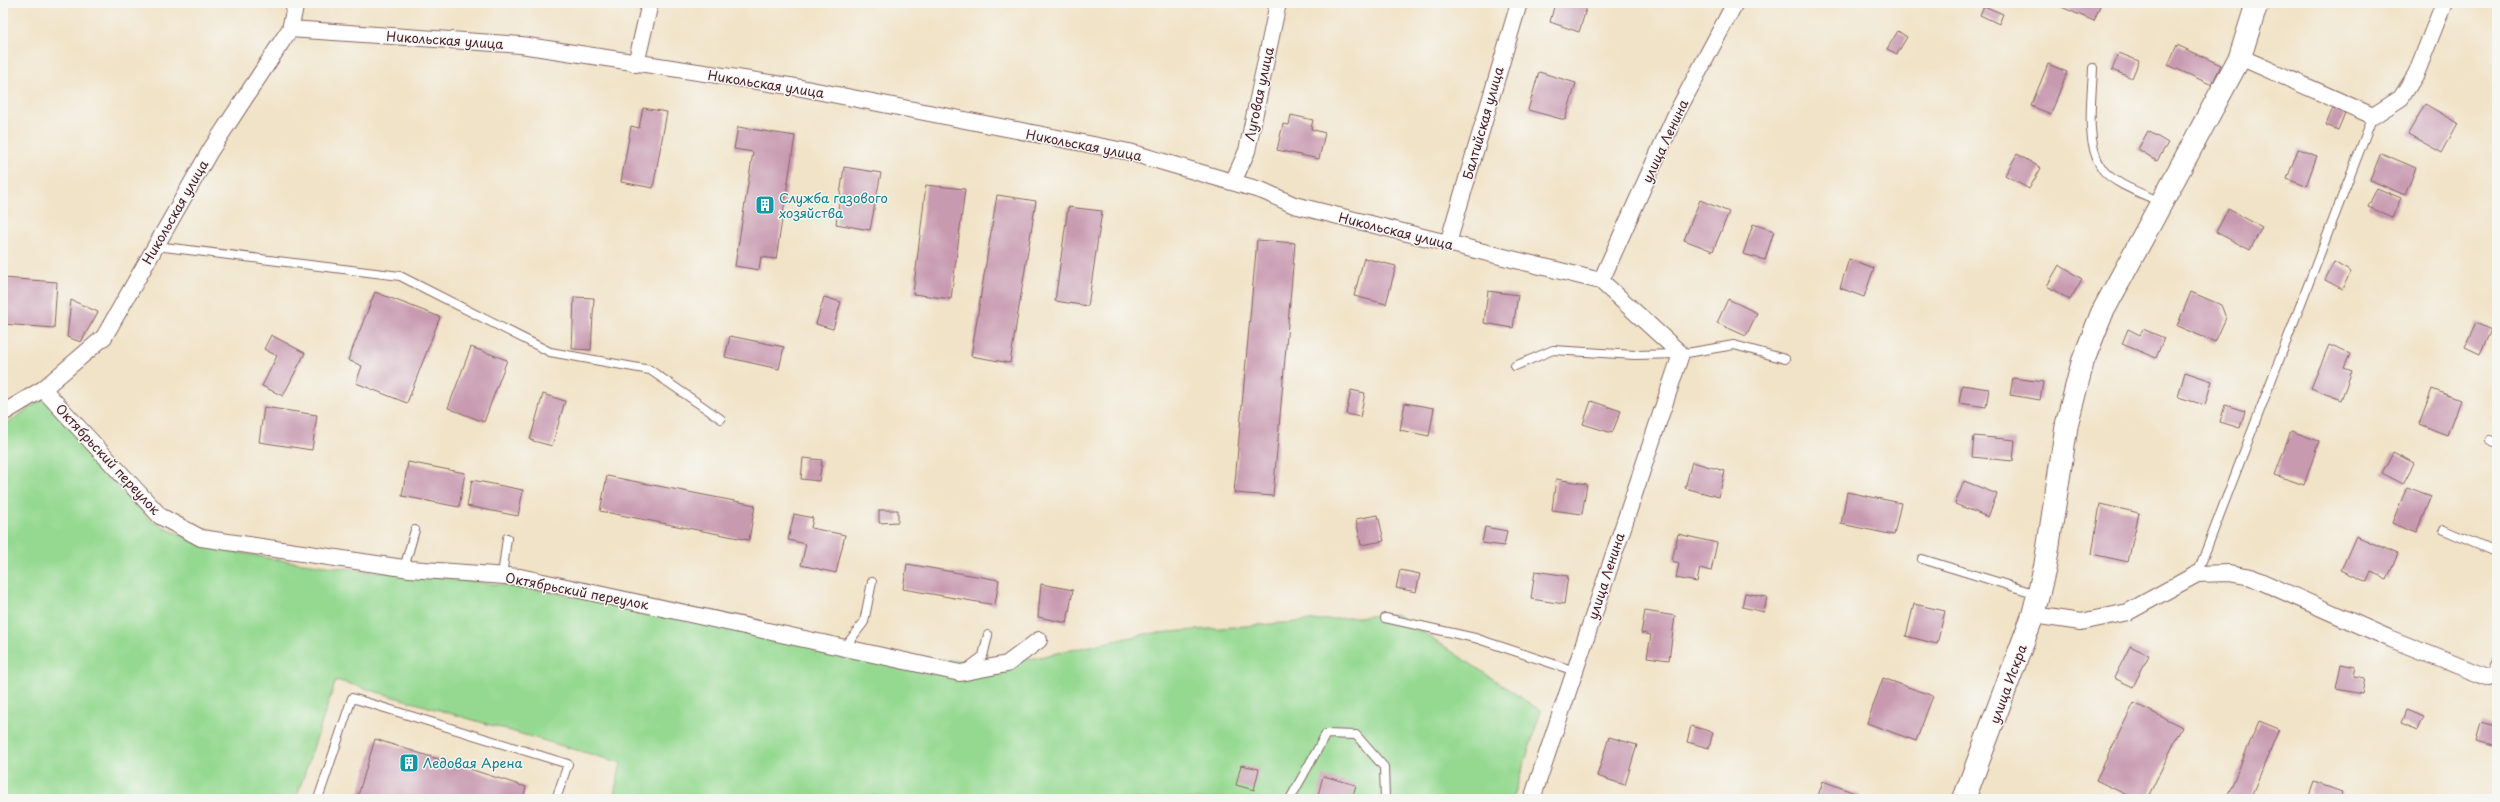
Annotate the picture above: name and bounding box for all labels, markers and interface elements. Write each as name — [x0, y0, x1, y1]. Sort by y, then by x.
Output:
street label: Никольская улица — [386, 26, 505, 53]
street label: Луговая улица — [1239, 44, 1278, 143]
street label: Балтийская улица — [1457, 64, 1508, 181]
street label: Никольская улица — [707, 65, 826, 102]
street label: улица Ленина — [1637, 95, 1693, 186]
street label: Никольская улица — [1025, 124, 1144, 165]
street label: Никольская улица — [137, 155, 213, 267]
place label: Служба газового хозяйства — [779, 188, 888, 222]
building icon: Служба газового хозяйства — [754, 194, 776, 216]
street label: Никольская улица — [1337, 207, 1456, 254]
street label: Октябрьский переулок — [52, 399, 165, 519]
street label: улица Ленина — [1583, 529, 1629, 622]
street label: Октябрьский переулок — [504, 567, 651, 614]
street label: улица Искра — [1984, 641, 2031, 726]
building icon: Ледовая Арена — [398, 752, 420, 774]
place label: Ледовая Арена — [423, 753, 524, 772]

